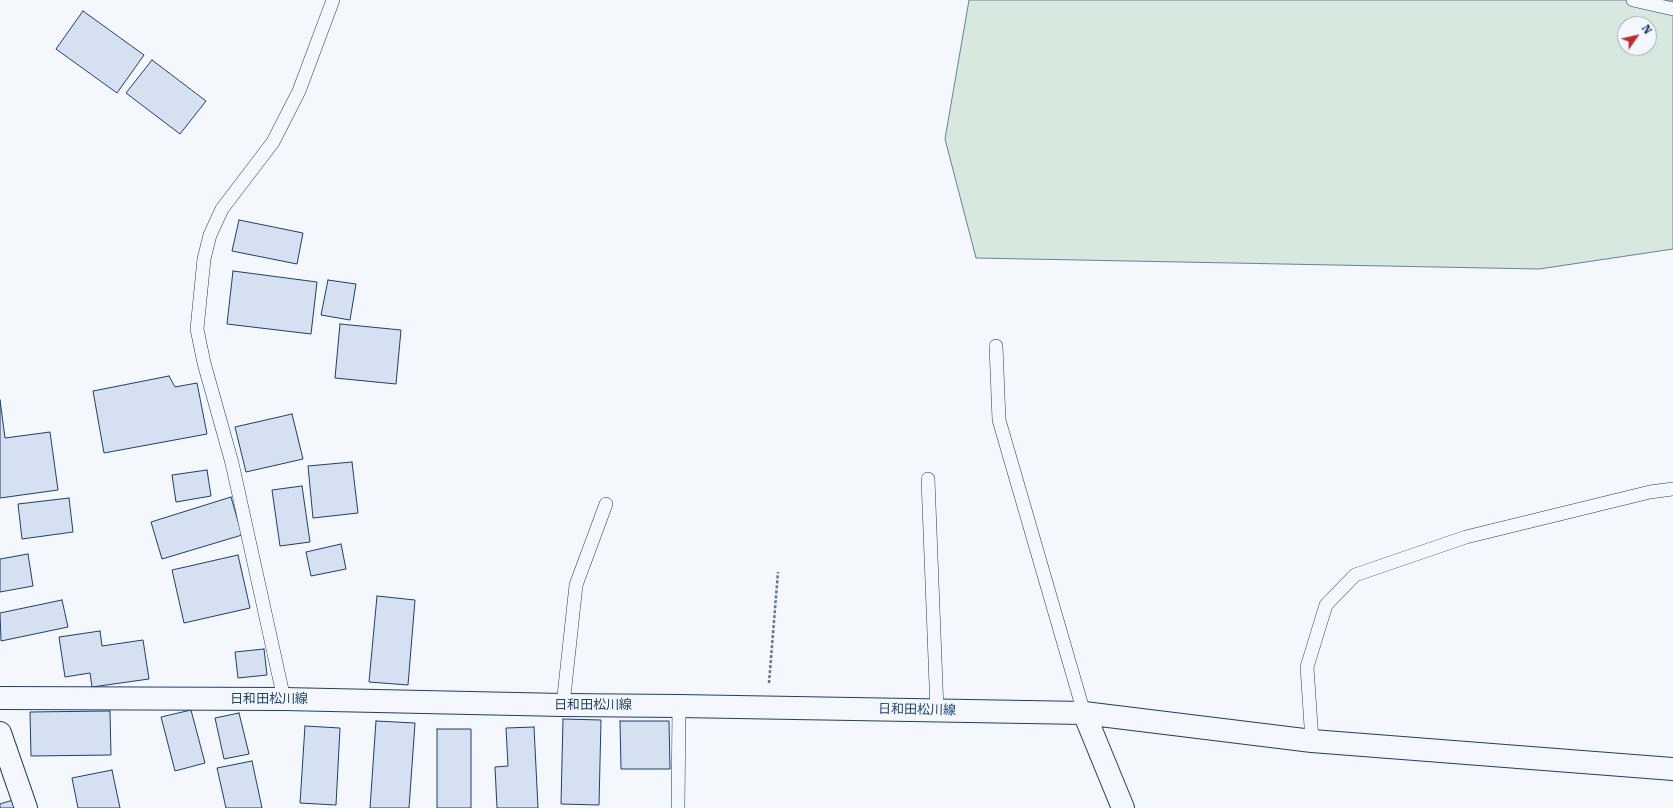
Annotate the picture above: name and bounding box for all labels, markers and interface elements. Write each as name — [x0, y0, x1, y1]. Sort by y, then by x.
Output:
north arrow — [1617, 16, 1657, 56]
text: N — [1639, 22, 1654, 37]
street label: 日和田松川線 — [230, 691, 308, 707]
street label: 日和田松川線 — [554, 697, 632, 713]
street label: 日和田松川線 — [878, 702, 956, 718]

